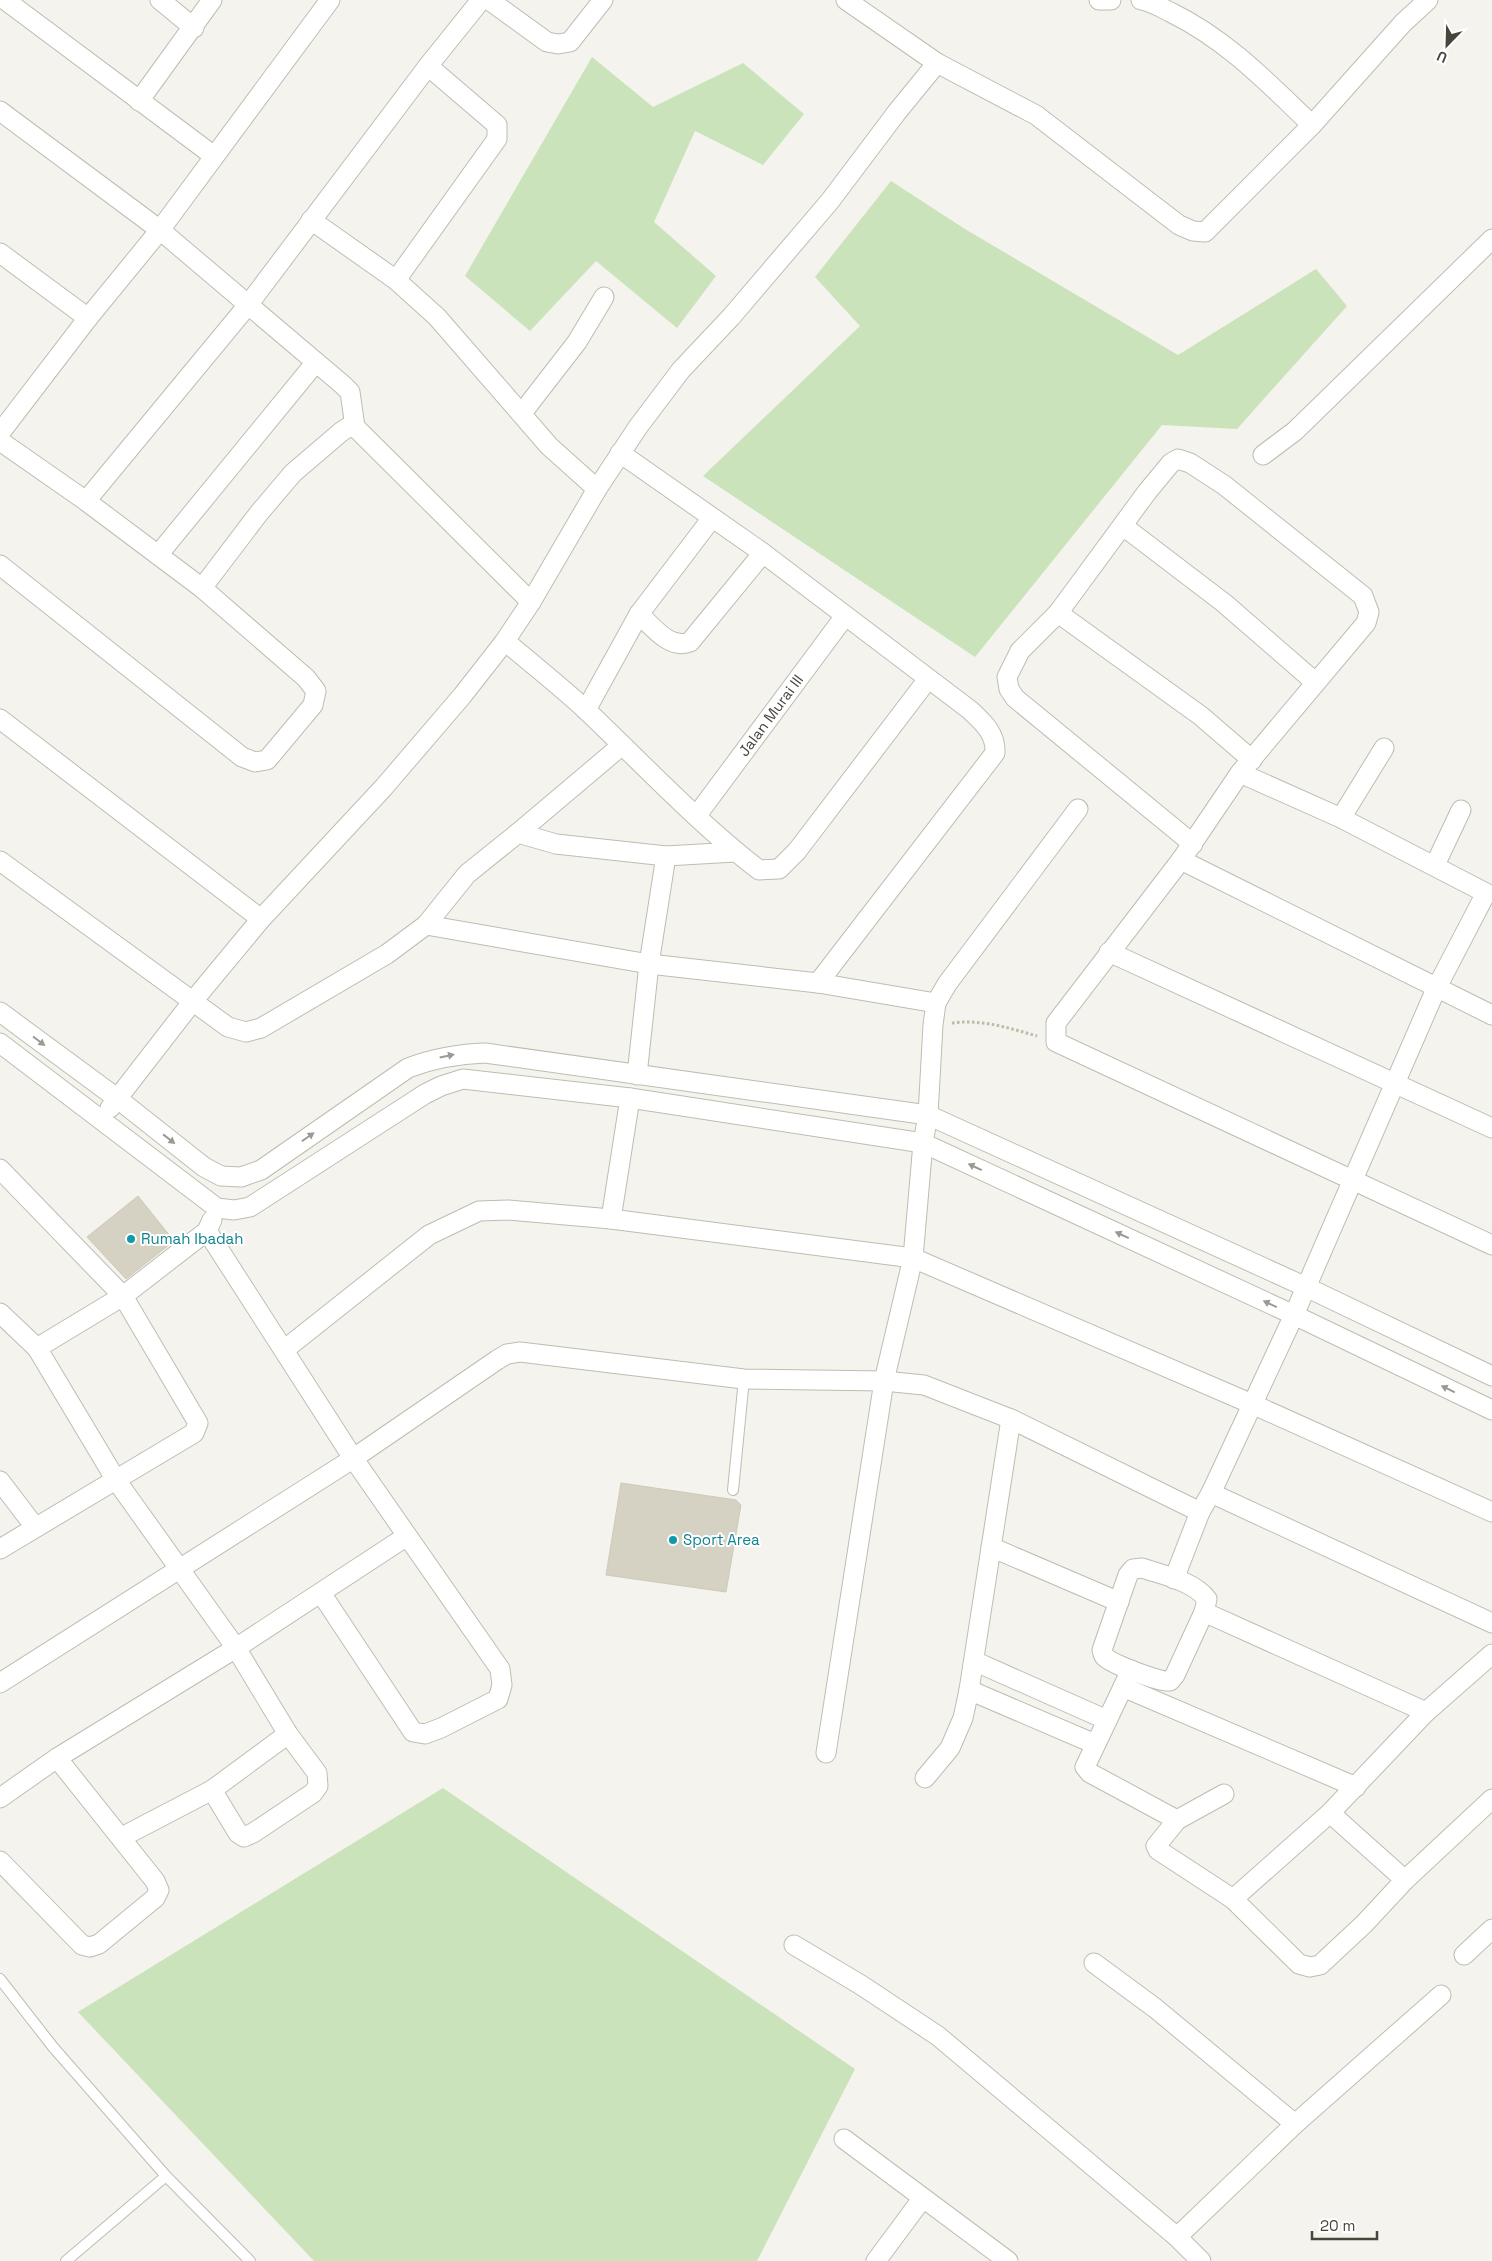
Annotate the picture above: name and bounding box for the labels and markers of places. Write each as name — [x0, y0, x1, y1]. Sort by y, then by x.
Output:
place label: Rumah Ibadah — [141, 1229, 243, 1248]
marker: Rumah Ibadah — [125, 1233, 137, 1245]
place label: Sport Area — [683, 1530, 760, 1549]
marker: Sport Area — [667, 1534, 679, 1546]

